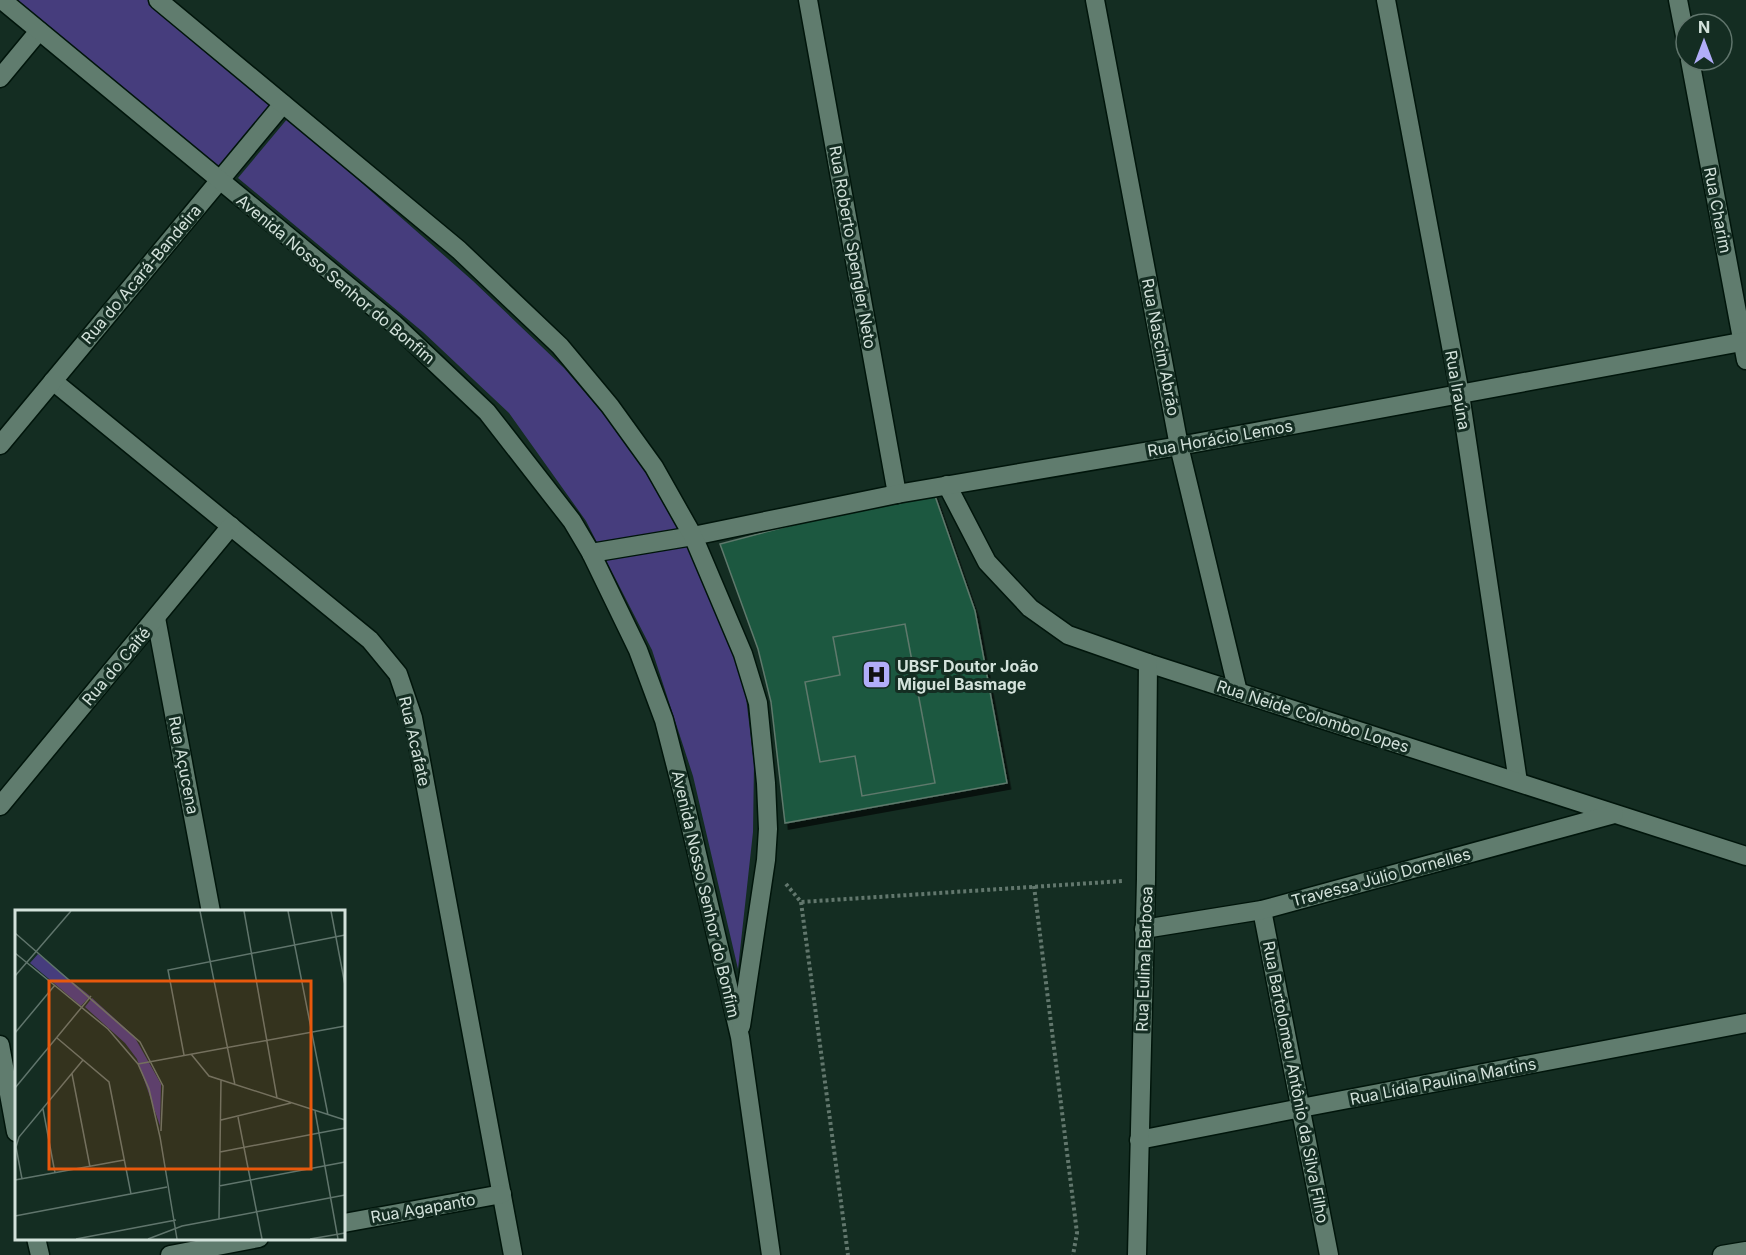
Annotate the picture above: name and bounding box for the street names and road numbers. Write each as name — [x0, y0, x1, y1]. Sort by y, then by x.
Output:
street label: Rua Roberto Spengler Neto — [825, 144, 881, 350]
street label: Rua Charim — [1700, 165, 1736, 255]
street label: Avenida Nosso Senhor do Bonfim — [233, 190, 439, 368]
street label: Rua do Acará-Bandeira — [77, 200, 205, 348]
street label: Rua Nascim Abrão — [1138, 277, 1184, 417]
street label: Rua Iraúna — [1441, 349, 1475, 431]
street label: Rua Horácio Lemos — [1146, 415, 1294, 461]
street label: Rua do Caité — [77, 623, 155, 709]
street label: Rua Neide Colombo Lopes — [1214, 675, 1412, 757]
street label: Rua Acafate — [395, 694, 435, 788]
street label: Rua Açucena — [165, 714, 203, 816]
street label: Avenida Nosso Senhor do Bonfim — [668, 768, 744, 1020]
street label: Travessa Júlio Dornelles — [1289, 843, 1473, 911]
street label: Rua Eulina Barbosa — [1131, 886, 1157, 1032]
street label: Rua Bartolomeu Antônio da Silva Filho — [1259, 939, 1333, 1225]
street label: Rua Lídia Paulina Martins — [1348, 1053, 1538, 1109]
street label: Rua Agapanto — [369, 1189, 477, 1227]

